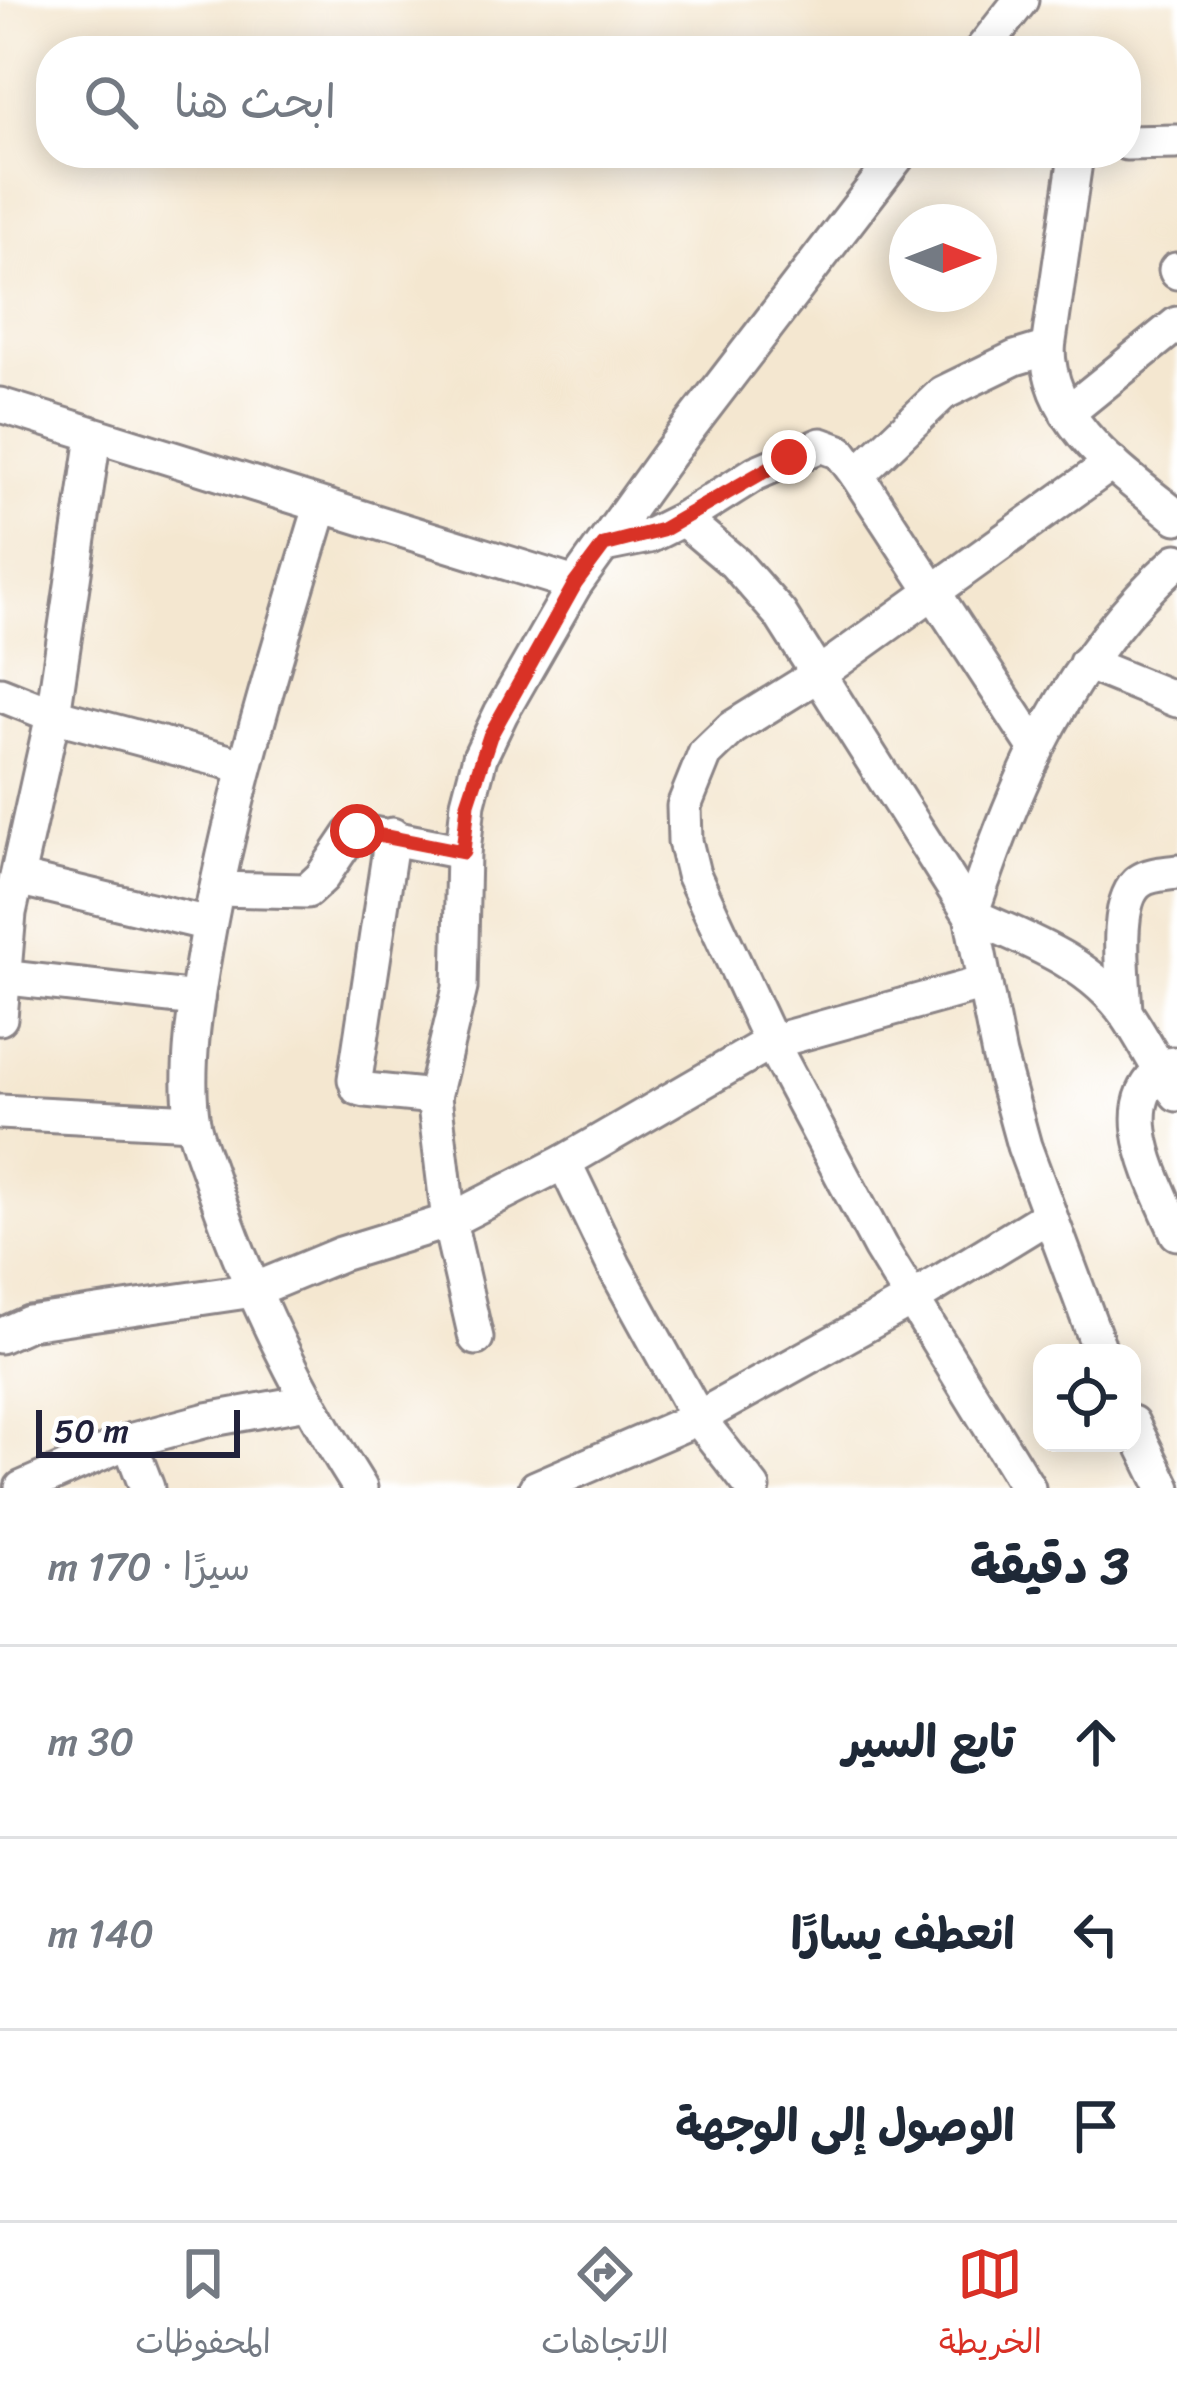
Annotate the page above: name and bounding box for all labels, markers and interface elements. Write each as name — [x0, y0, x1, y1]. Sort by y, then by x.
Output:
search box — [36, 36, 1141, 168]
text: ابحث هنا — [174, 62, 336, 142]
icon: search — [78, 69, 144, 135]
north arrow — [889, 204, 997, 312]
route end — [762, 430, 816, 484]
route start — [330, 804, 384, 858]
map controls — [1033, 1344, 1141, 1452]
button: locate — [1033, 1344, 1141, 1452]
text: 50 m — [54, 1402, 129, 1460]
scale bar — [36, 1404, 240, 1457]
text: 3 دقيقة — [970, 1521, 1129, 1611]
text: سيرًا · 170 m — [48, 1532, 250, 1601]
text: تابع السير — [843, 1702, 1015, 1782]
text: 30 m — [48, 1707, 134, 1776]
icon: ahead — [1063, 1709, 1129, 1775]
text: انعطف يسارًا — [791, 1894, 1015, 1974]
text: 140 m — [48, 1899, 154, 1968]
icon: left — [1063, 1901, 1129, 1967]
text: الوصول إلى الوجهة — [675, 2086, 1015, 2166]
icon: arrive — [1063, 2093, 1129, 2159]
tab: المحفوظات — [135, 2241, 271, 2371]
tab: الاتجاهات — [541, 2241, 669, 2371]
tab: الخريطة — [939, 2241, 1042, 2371]

